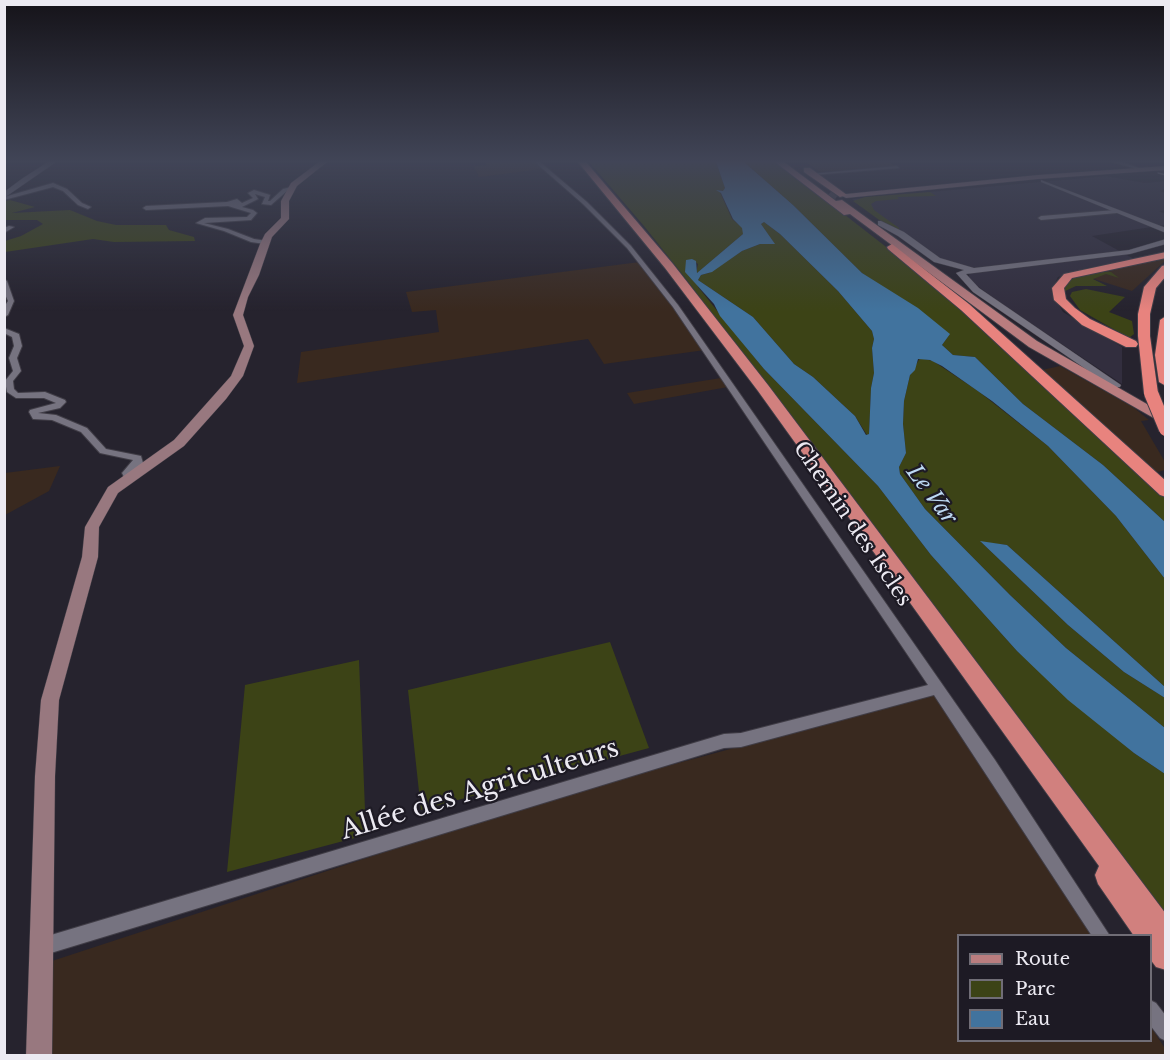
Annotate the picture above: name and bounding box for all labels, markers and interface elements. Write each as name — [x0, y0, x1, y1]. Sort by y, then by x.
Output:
street label: Chemin des Iscles — [788, 437, 916, 611]
water label: Le Var — [900, 460, 962, 530]
street label: Allée des Agriculteurs — [337, 733, 623, 847]
legend — [957, 934, 1152, 1042]
text: Route — [1015, 948, 1070, 970]
text: Parc — [1015, 978, 1055, 1000]
text: Eau — [1015, 1008, 1050, 1030]

